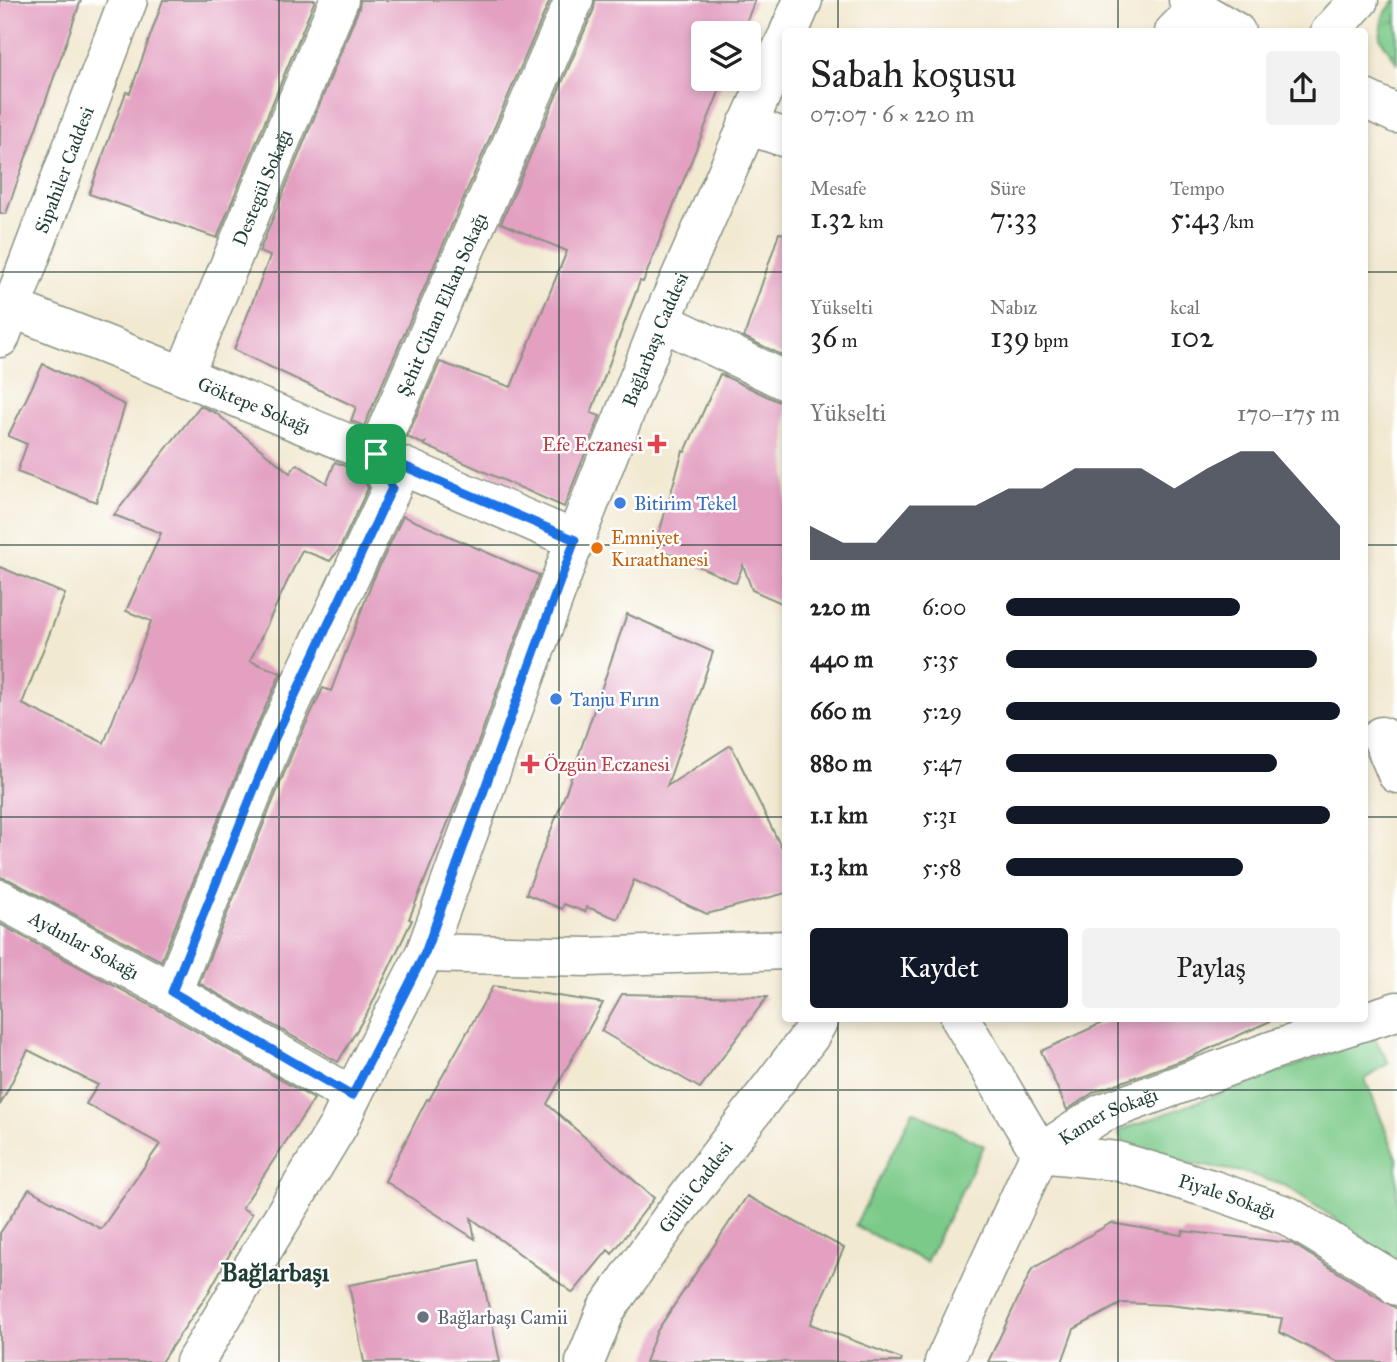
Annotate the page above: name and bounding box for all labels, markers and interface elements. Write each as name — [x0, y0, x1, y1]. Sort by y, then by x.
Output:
map controls — [691, 21, 761, 91]
button: layers — [691, 21, 761, 91]
text: Sabah koşusu — [810, 51, 1017, 97]
button: share — [1266, 51, 1340, 125]
text: 07:07 · 6 × 220 m — [810, 100, 975, 128]
street label: Sipahiler Caddesi — [29, 103, 98, 236]
street label: Destegül Sokağı — [227, 125, 296, 249]
text: Mesafe — [810, 177, 866, 200]
text: Süre — [990, 177, 1026, 200]
text: Tempo — [1170, 177, 1225, 200]
text: 1.32 — [810, 200, 855, 236]
text: 7:33 — [990, 200, 1038, 236]
text: 5:43 — [1170, 200, 1220, 236]
street label: Şehit Cihan Elkan Sokağı — [391, 209, 491, 400]
text: km — [855, 210, 884, 233]
text: /km — [1220, 210, 1254, 233]
street label: Bağlarbaşı Caddesi — [617, 268, 693, 410]
text: Yükselti — [810, 296, 873, 319]
text: Nabız — [990, 296, 1037, 319]
text: kcal — [1170, 296, 1200, 319]
text: 36 — [810, 319, 837, 355]
text: 139 — [990, 319, 1030, 355]
text: 102 — [1170, 319, 1214, 355]
text: m — [837, 329, 857, 352]
text: bpm — [1030, 329, 1069, 352]
street label: Göktepe Sokağı — [195, 371, 314, 438]
text: Yükselti — [810, 399, 886, 427]
text: 170–175 m — [1237, 399, 1340, 427]
pin — [346, 424, 406, 484]
place label: Efe Eczanesi — [542, 433, 643, 456]
icon: arrive — [357, 435, 395, 473]
marker: Efe Eczanesi — [649, 436, 665, 452]
place label: Bitirim Tekel — [634, 492, 738, 515]
marker: Bitirim Tekel — [612, 495, 628, 511]
place label: Emniyet Kıraathanesi — [611, 526, 709, 571]
marker: Emniyet Kıraathanesi — [589, 540, 605, 556]
text: 220 m — [810, 593, 870, 621]
text: 6:00 — [922, 593, 966, 621]
text: 440 m — [810, 645, 873, 673]
text: 5:35 — [922, 645, 958, 673]
place label: Tanju Fırın — [570, 688, 659, 711]
marker: Tanju Fırın — [548, 691, 564, 707]
text: 660 m — [810, 697, 871, 725]
text: 5:29 — [922, 697, 962, 725]
text: 880 m — [810, 749, 872, 777]
text: 5:47 — [922, 749, 963, 777]
place label: Özgün Eczanesi — [544, 753, 670, 777]
marker: Özgün Eczanesi — [522, 756, 538, 772]
text: 1.1 km — [810, 801, 868, 829]
text: 5:31 — [922, 801, 957, 829]
text: 1.3 km — [810, 853, 868, 881]
text: 5:58 — [922, 853, 961, 881]
street label: Aydınlar Sokağı — [25, 905, 143, 984]
button: Kaydet — [810, 928, 1068, 1008]
button: Paylaş — [1082, 928, 1340, 1008]
street label: Kamer Sokağı — [1054, 1082, 1161, 1150]
street label: Güllü Caddesi — [653, 1137, 737, 1237]
street label: Piyale Sokağı — [1176, 1169, 1279, 1222]
district label: Bağlarbaşı — [221, 1256, 330, 1289]
place label: Bağlarbaşı Camii — [437, 1306, 568, 1330]
marker: Bağlarbaşı Camii — [415, 1309, 431, 1325]

